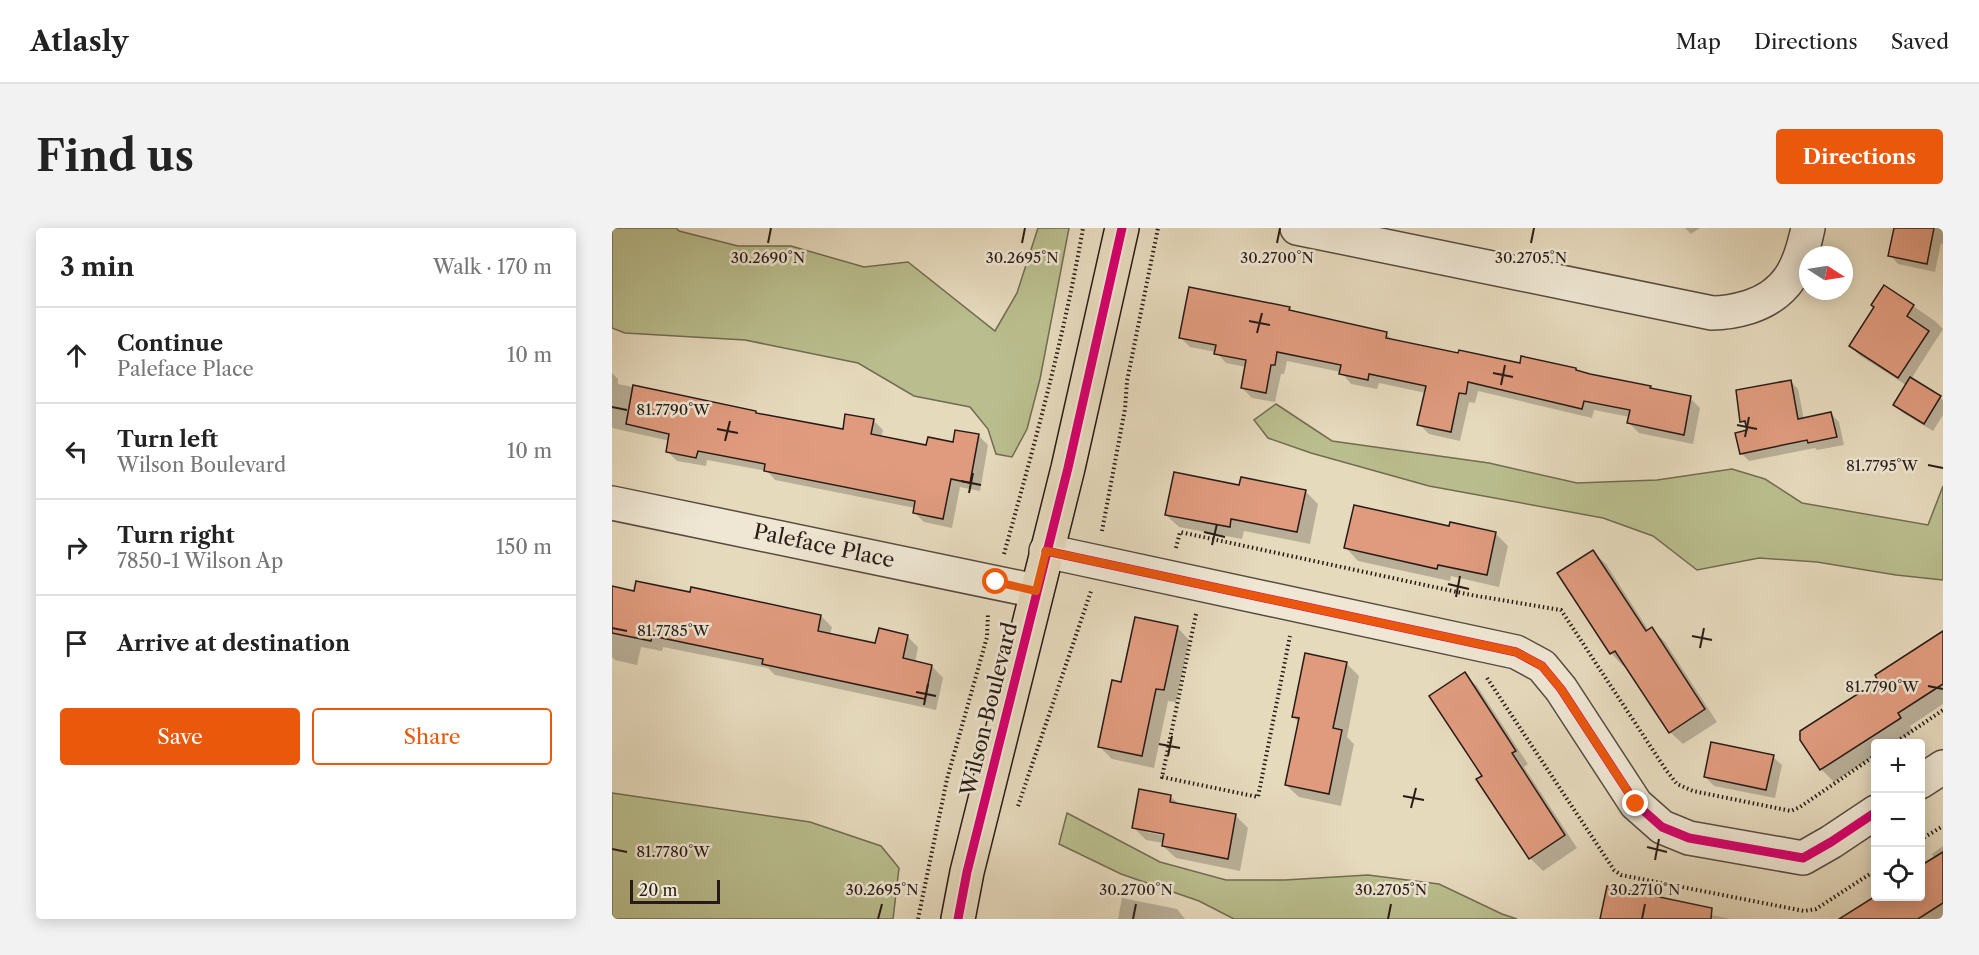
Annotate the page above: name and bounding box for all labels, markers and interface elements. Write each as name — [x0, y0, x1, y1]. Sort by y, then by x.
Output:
text: Atlasly — [30, 24, 129, 58]
text: Map — [1676, 29, 1721, 54]
text: Directions — [1754, 29, 1858, 54]
text: Saved — [1891, 29, 1949, 54]
button: Directions — [1776, 129, 1943, 184]
text: Find us — [36, 130, 194, 182]
north arrow — [1799, 246, 1853, 300]
text: 30.2690°N — [731, 248, 805, 267]
text: 30.2695°N — [985, 248, 1059, 267]
text: 30.2700°N — [1240, 248, 1314, 267]
text: 30.2705°N — [1495, 248, 1567, 267]
text: 3 min — [60, 251, 134, 283]
text: Walk · 170 m — [433, 255, 552, 279]
text: Continue — [117, 330, 223, 357]
icon: ahead — [60, 339, 93, 372]
text: 10 m — [507, 343, 552, 367]
text: Paleface Place — [117, 357, 254, 381]
text: 81.7790°W — [636, 400, 710, 419]
text: Turn left — [117, 426, 218, 453]
icon: left — [60, 435, 93, 468]
text: 10 m — [507, 439, 552, 463]
text: Wilson Boulevard — [117, 453, 286, 477]
text: 81.7795°W — [1846, 456, 1919, 475]
street label: Paleface Place — [751, 518, 897, 573]
text: Turn right — [117, 522, 235, 549]
icon: right — [60, 531, 93, 564]
text: 150 m — [496, 535, 552, 559]
text: 7850-1 Wilson Ap — [117, 549, 283, 573]
route start — [982, 568, 1008, 594]
street label: Wilson Boulevard — [955, 619, 1022, 799]
text: 81.7785°W — [637, 621, 710, 640]
icon: arrive — [60, 627, 93, 660]
text: Arrive at destination — [117, 630, 350, 657]
text: 81.7790°W — [1845, 677, 1919, 696]
button: Save — [60, 708, 300, 765]
button: Share — [312, 708, 552, 765]
map controls — [1871, 739, 1925, 901]
button: + — [1871, 739, 1925, 793]
route end — [1622, 790, 1648, 816]
button: − — [1871, 793, 1925, 847]
text: 81.7780°W — [636, 842, 710, 861]
button: locate — [1871, 847, 1925, 901]
scale bar — [630, 877, 720, 904]
text: 20 m — [639, 880, 678, 900]
text: 30.2695°N — [845, 880, 919, 899]
text: 30.2700°N — [1099, 880, 1173, 899]
text: 30.2705°N — [1355, 880, 1427, 899]
text: 30.2710°N — [1610, 880, 1680, 899]

